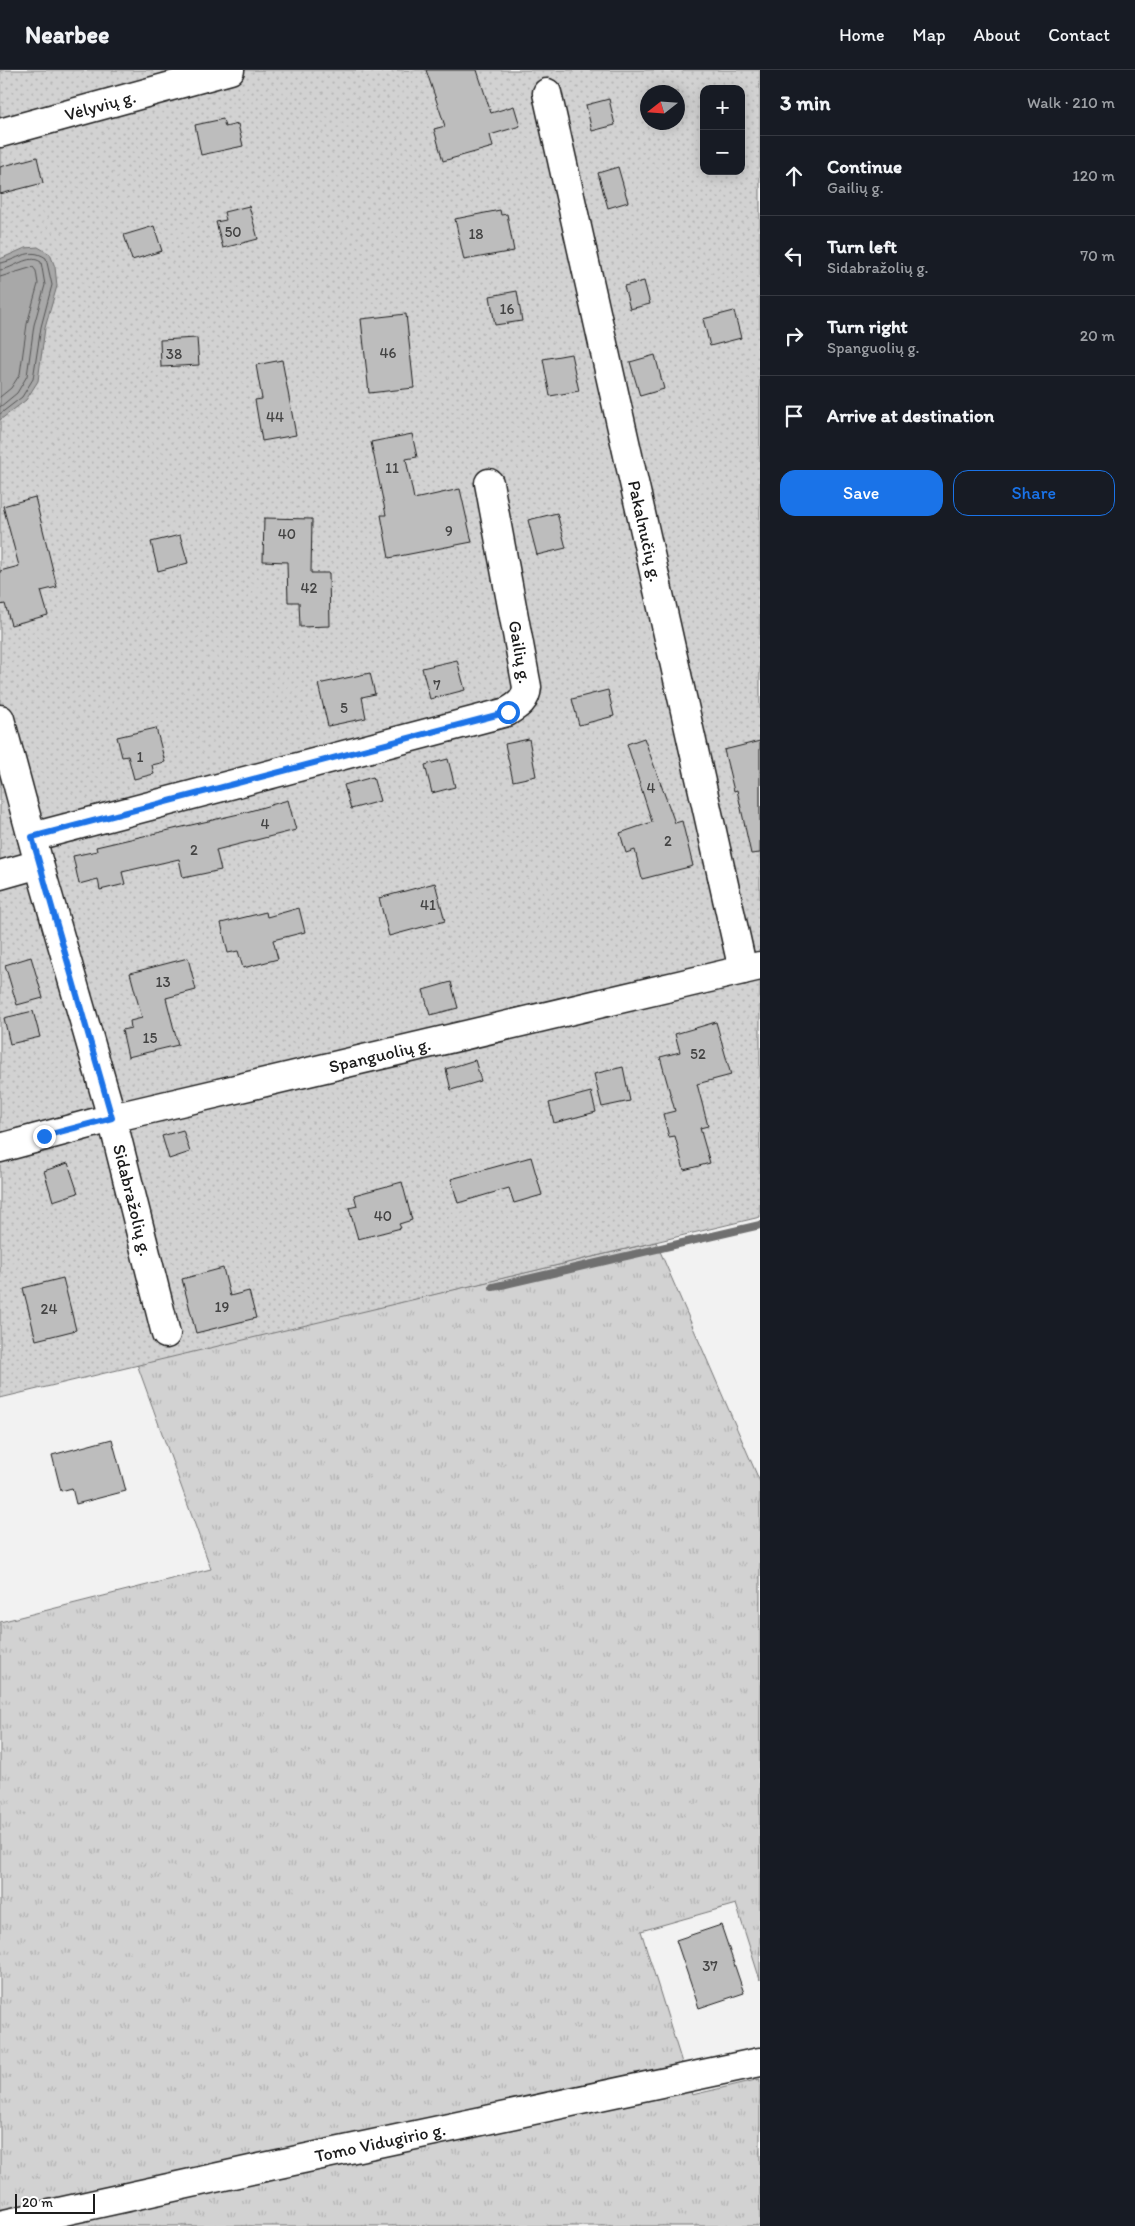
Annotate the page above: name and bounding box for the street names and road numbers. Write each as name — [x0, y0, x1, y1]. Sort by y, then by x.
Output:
street label: Vėlyvių g. — [62, 85, 138, 126]
street label: Pakalnučių g. — [623, 478, 667, 584]
street label: Gailių g. — [504, 619, 536, 685]
street label: Spanguolių g. — [327, 1033, 433, 1078]
street label: Sidabražolių g. — [108, 1142, 157, 1258]
street label: Tomo Vidugirio g. — [313, 2118, 448, 2167]

